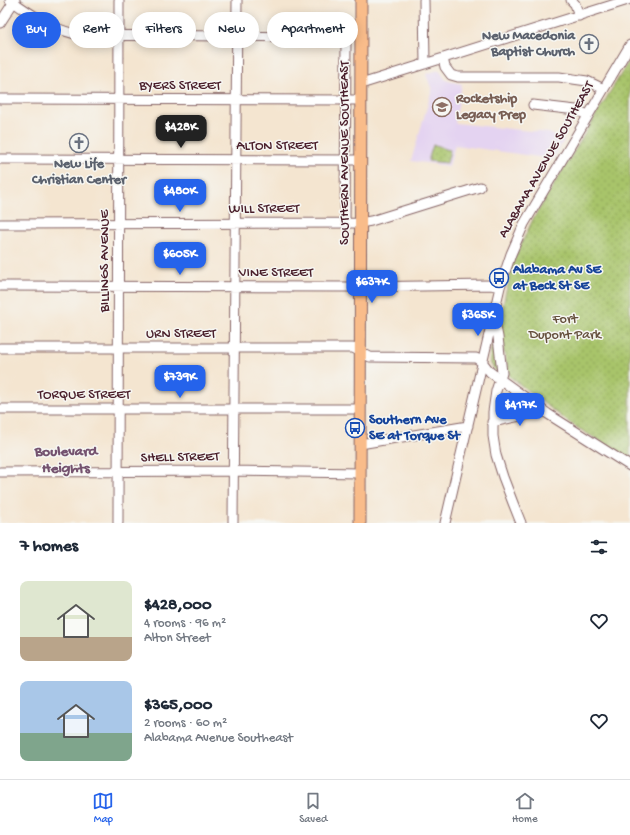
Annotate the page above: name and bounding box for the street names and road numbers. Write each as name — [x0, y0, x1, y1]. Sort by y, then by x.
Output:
street label: SOUTHERN AVENUE SOUTHEAST — [337, 60, 354, 245]
street label: BYERS STREET — [138, 78, 221, 95]
street label: ALABAMA AVENUE SOUTHEAST — [495, 78, 599, 241]
street label: ALTON STREET — [236, 138, 318, 155]
street label: WILL STREET — [229, 201, 300, 218]
street label: BILLINGS AVENUE — [97, 208, 114, 313]
street label: VINE STREET — [238, 265, 314, 282]
street label: URN STREET — [146, 326, 217, 343]
street label: TORQUE STREET — [37, 387, 131, 404]
street label: SHELL STREET — [140, 449, 220, 467]

